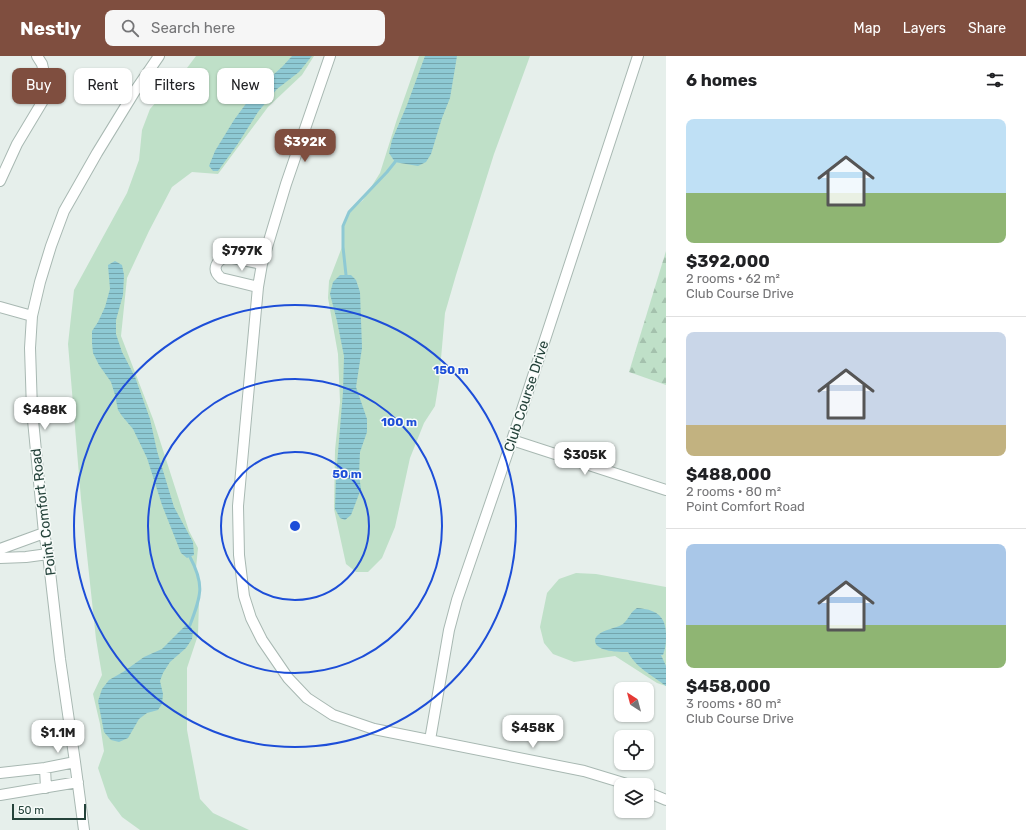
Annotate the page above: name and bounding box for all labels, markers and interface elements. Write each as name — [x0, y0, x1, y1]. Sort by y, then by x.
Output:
search box — [105, 10, 385, 46]
text: Nestly — [20, 17, 81, 40]
icon: search — [119, 17, 141, 39]
text: Search here — [151, 19, 235, 37]
text: Map — [854, 20, 881, 37]
text: Layers — [903, 20, 946, 37]
text: Share — [968, 20, 1006, 37]
chip: Buy — [12, 68, 66, 104]
chip: Rent — [74, 68, 132, 104]
chip: Filters — [140, 68, 209, 104]
chip: New — [217, 68, 274, 104]
icon: filters — [984, 69, 1006, 91]
text: 6 homes — [686, 70, 757, 90]
pin: $392K — [277, 129, 333, 163]
text: $392K — [284, 134, 326, 149]
icon: home — [810, 145, 882, 217]
pin: $797K — [214, 238, 270, 272]
text: $797K — [222, 243, 262, 258]
text: $392,000 — [686, 251, 770, 271]
text: 2 rooms · 62 m² — [686, 271, 780, 286]
text: Club Course Drive — [686, 286, 794, 301]
street label: Club Course Drive — [500, 338, 553, 454]
icon: home — [810, 358, 882, 430]
text: 150 m — [433, 363, 469, 377]
pin: $488K — [17, 397, 73, 431]
text: $488K — [23, 402, 67, 417]
text: 100 m — [381, 415, 417, 429]
pin: $305K — [557, 442, 613, 476]
street label: Point Comfort Road — [27, 447, 60, 576]
text: $305K — [563, 447, 607, 462]
text: $488,000 — [686, 464, 771, 484]
text: 50 m — [332, 467, 362, 481]
text: 2 rooms · 80 m² — [686, 484, 781, 499]
text: Point Comfort Road — [686, 499, 805, 514]
centre of rings — [288, 519, 302, 533]
icon: home — [810, 570, 882, 642]
text: $458,000 — [686, 676, 771, 696]
north arrow — [614, 682, 654, 722]
map controls — [614, 682, 654, 818]
text: 3 rooms · 80 m² — [686, 696, 781, 711]
text: Club Course Drive — [686, 711, 794, 726]
pin: $458K — [505, 715, 561, 749]
pin: $1.1M — [30, 720, 86, 754]
text: $458K — [511, 720, 555, 735]
text: $1.1M — [40, 725, 76, 740]
button: locate — [614, 730, 654, 770]
button: layers — [614, 778, 654, 818]
scale bar — [12, 802, 86, 821]
text: 50 m — [18, 804, 44, 817]

